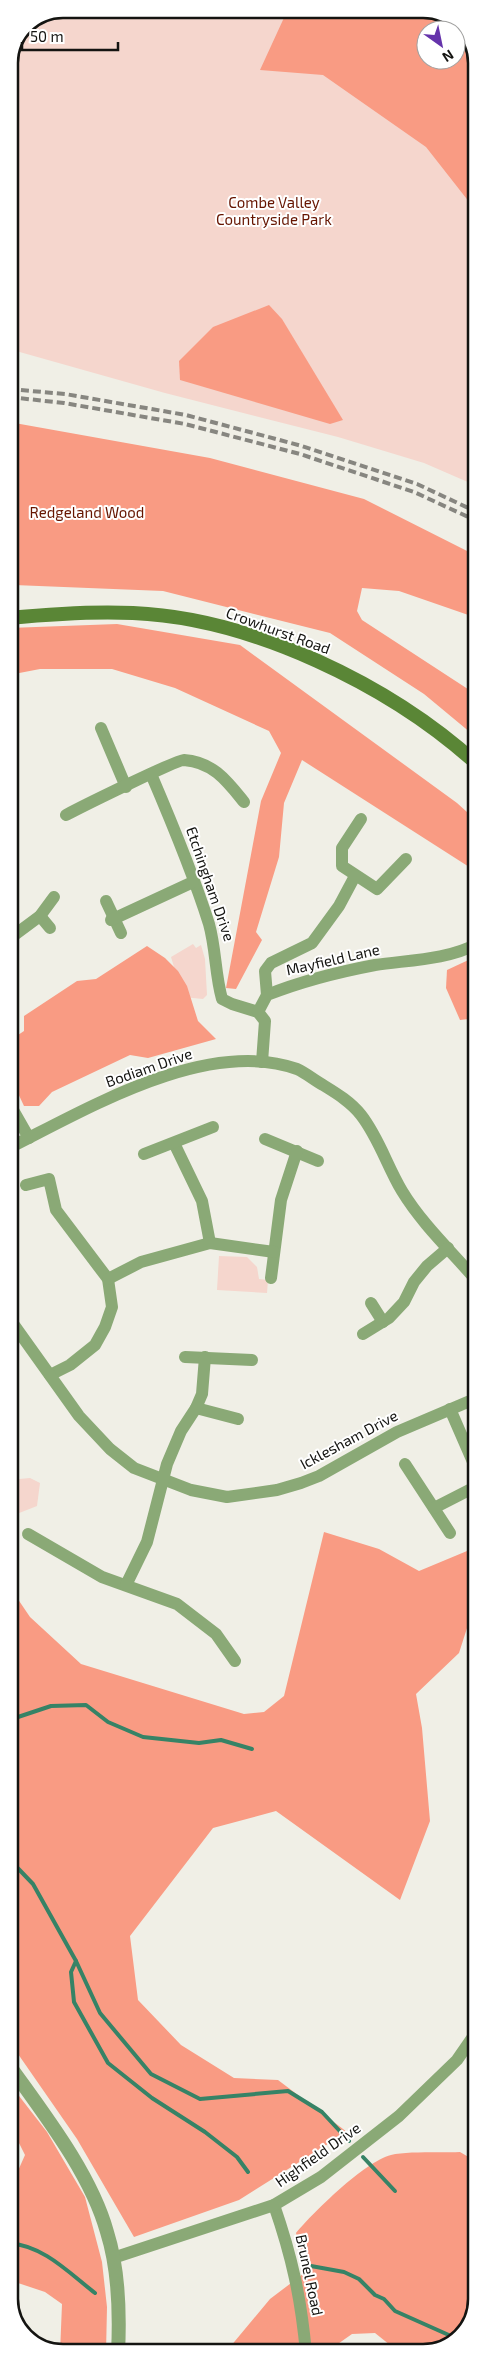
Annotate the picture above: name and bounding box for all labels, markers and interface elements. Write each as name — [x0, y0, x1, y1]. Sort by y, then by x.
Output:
scale bar — [22, 20, 119, 52]
north arrow — [416, 20, 466, 70]
text: 50 m — [30, 27, 64, 45]
text: N — [439, 46, 457, 66]
park label: Combe Valley Countryside Park — [216, 193, 332, 228]
park label: Redgeland Wood — [30, 503, 144, 521]
street label: Crowhurst Road — [224, 603, 333, 657]
street label: Etchingham Drive — [183, 824, 239, 943]
street label: Mayfield Lane — [284, 940, 381, 979]
street label: Bodiam Drive — [103, 1044, 194, 1090]
street label: Icklesham Drive — [297, 1406, 400, 1472]
street label: Highfield Drive — [271, 2118, 364, 2190]
street label: Brunel Road — [293, 2233, 327, 2317]

